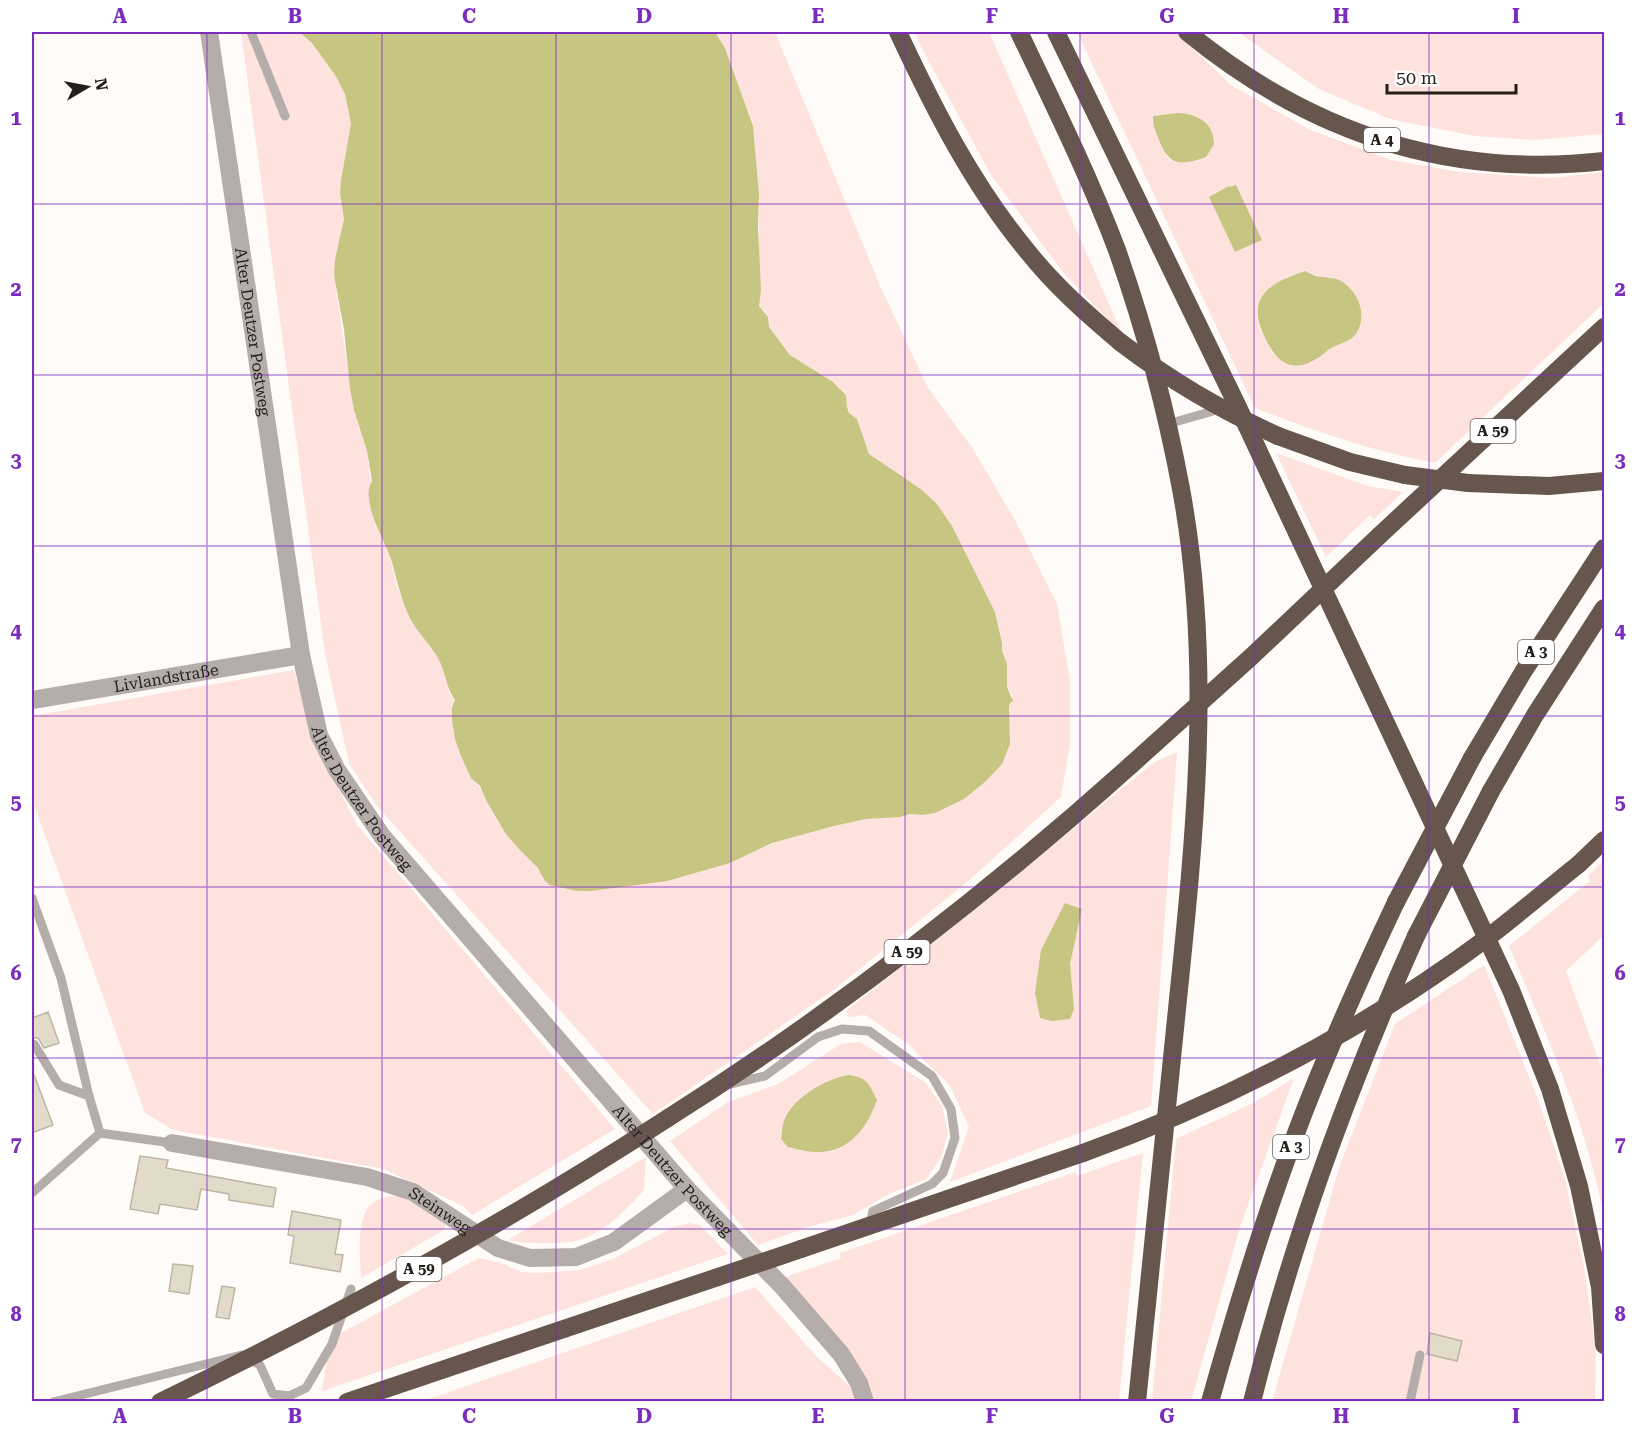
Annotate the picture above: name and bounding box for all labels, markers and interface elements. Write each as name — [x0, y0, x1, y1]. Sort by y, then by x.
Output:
text: A — [113, 4, 128, 28]
text: B — [288, 4, 302, 28]
text: C — [462, 4, 476, 28]
text: D — [636, 4, 652, 28]
text: E — [812, 4, 825, 28]
text: F — [986, 4, 998, 28]
text: G — [1159, 4, 1175, 28]
text: H — [1333, 4, 1349, 28]
text: I — [1512, 4, 1520, 28]
north arrow — [57, 57, 117, 117]
scale bar — [1387, 57, 1516, 95]
text: 50 m — [1396, 67, 1437, 88]
text: N — [91, 77, 112, 92]
text: 1 — [10, 106, 22, 130]
text: 1 — [1614, 106, 1626, 130]
road number: A 4 — [1364, 128, 1400, 152]
street label: Alter Deutzer Postweg — [231, 246, 275, 418]
text: 2 — [10, 277, 22, 301]
text: 2 — [1614, 277, 1626, 301]
road number: A 59 — [1470, 419, 1516, 443]
text: 3 — [10, 448, 22, 472]
text: 3 — [1614, 448, 1626, 472]
text: 4 — [10, 619, 22, 643]
text: 4 — [1614, 619, 1626, 643]
road number: A 3 — [1518, 640, 1554, 664]
street label: Livlandstraße — [112, 659, 220, 696]
street label: Alter Deutzer Postweg — [308, 724, 417, 875]
text: 5 — [10, 790, 22, 814]
text: 5 — [1614, 790, 1626, 814]
road number: A 59 — [884, 940, 930, 964]
text: 6 — [10, 961, 22, 985]
text: 6 — [1614, 961, 1626, 985]
street label: Alter Deutzer Postweg — [609, 1101, 738, 1240]
text: 7 — [10, 1132, 22, 1156]
text: 7 — [1614, 1132, 1626, 1156]
road number: A 3 — [1273, 1135, 1309, 1159]
street label: Steinweg — [406, 1183, 476, 1238]
road number: A 59 — [396, 1257, 442, 1281]
text: 8 — [10, 1302, 22, 1326]
text: 8 — [1614, 1302, 1626, 1326]
text: A — [113, 1404, 128, 1428]
text: B — [288, 1404, 302, 1428]
text: C — [462, 1404, 476, 1428]
text: D — [636, 1404, 652, 1428]
text: E — [812, 1404, 825, 1428]
text: F — [986, 1404, 998, 1428]
text: G — [1159, 1404, 1175, 1428]
text: H — [1333, 1404, 1349, 1428]
text: I — [1512, 1404, 1520, 1428]

